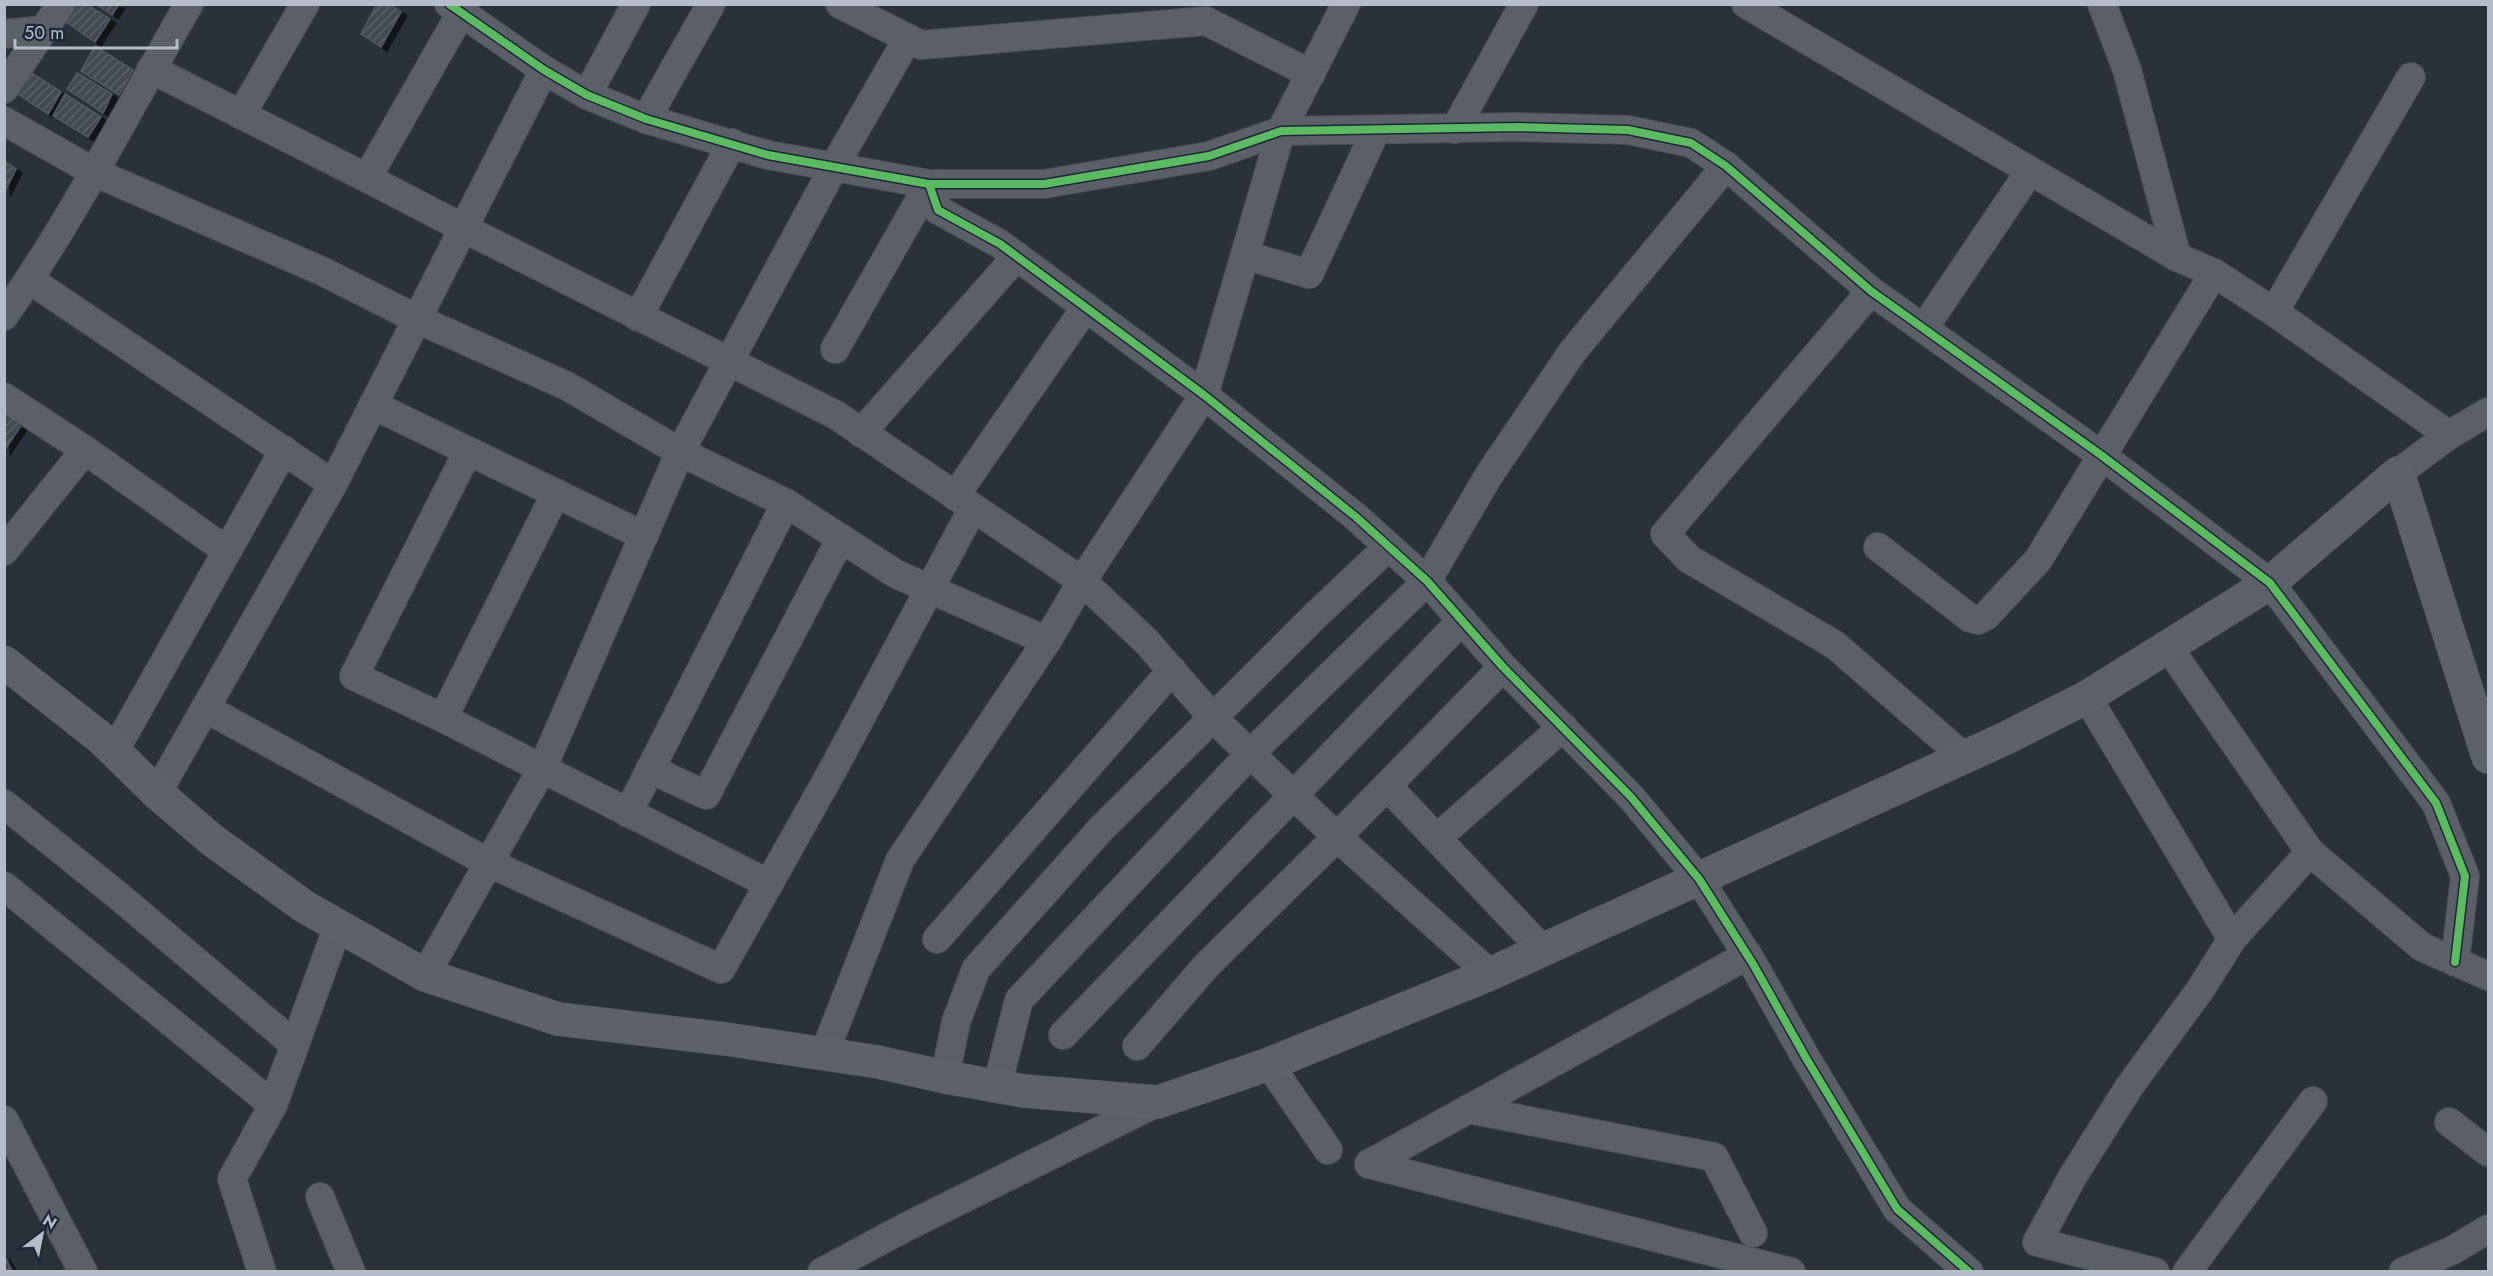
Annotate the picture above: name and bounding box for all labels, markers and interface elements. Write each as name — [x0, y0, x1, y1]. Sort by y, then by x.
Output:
scale bar — [15, 12, 177, 50]
text: 50 m — [24, 20, 64, 46]
north arrow — [12, 1204, 72, 1264]
text: N — [38, 1209, 61, 1235]

